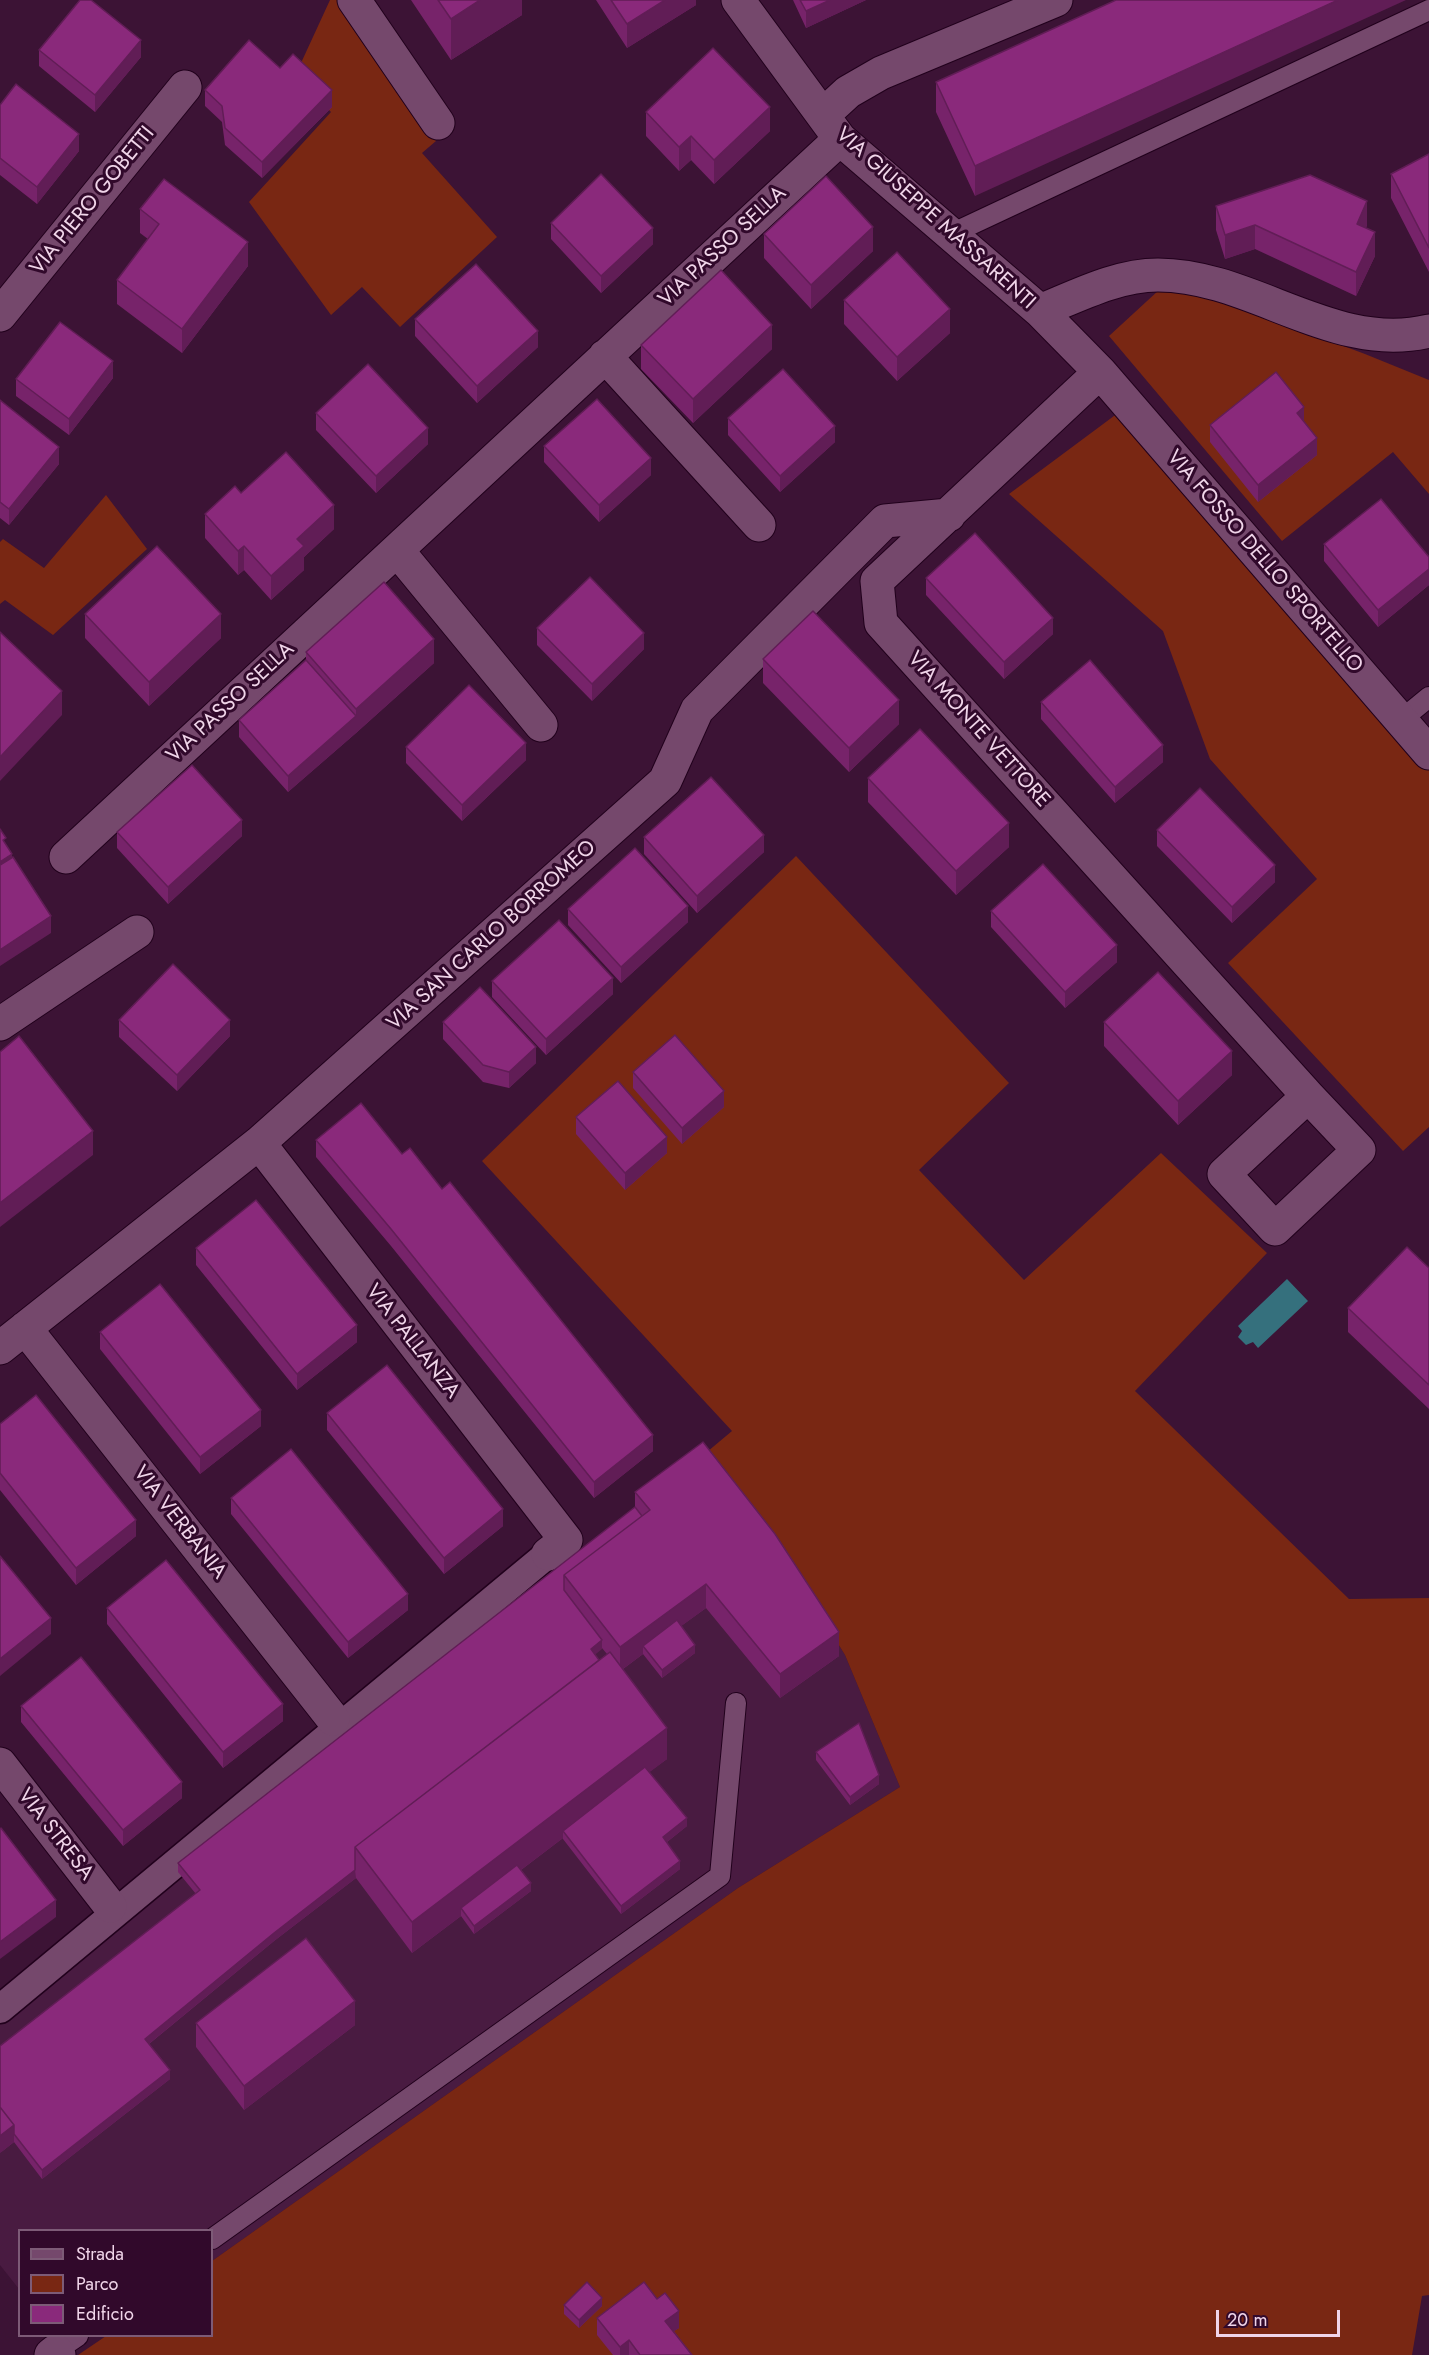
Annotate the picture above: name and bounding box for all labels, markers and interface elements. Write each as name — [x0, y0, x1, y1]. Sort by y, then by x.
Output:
street label: VIA PIERO GOBETTI — [25, 122, 161, 280]
street label: VIA GIUSEPPE MASSARENTI — [830, 123, 1040, 315]
street label: VIA PASSO SELLA — [654, 181, 792, 313]
street label: VIA FOSSO DELLO SPORTELLO — [1160, 446, 1368, 678]
street label: VIA PASSO SELLA — [162, 637, 300, 769]
street label: VIA MONTE VETTORE — [901, 647, 1055, 813]
street label: VIA SAN CARLO BORROMEO — [382, 836, 602, 1036]
street label: VIA PALLANZA — [360, 1280, 464, 1404]
street label: VIA VERBANIA — [127, 1461, 231, 1585]
street label: VIA STRESA — [11, 1784, 99, 1886]
legend — [18, 2229, 213, 2337]
text: Strada — [76, 2241, 124, 2267]
text: Parco — [76, 2271, 118, 2297]
scale bar — [1219, 2298, 1344, 2336]
text: Edificio — [76, 2301, 134, 2327]
text: 20 m — [1227, 2307, 1267, 2333]

